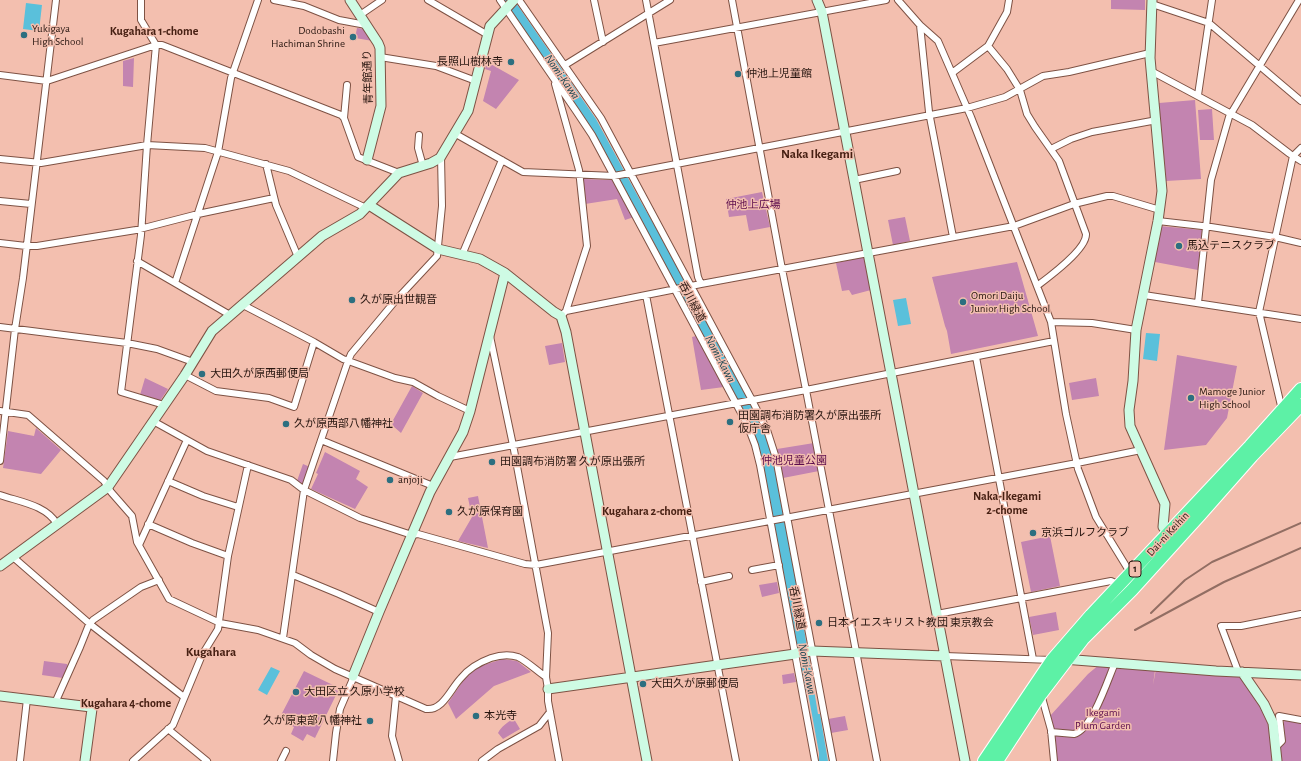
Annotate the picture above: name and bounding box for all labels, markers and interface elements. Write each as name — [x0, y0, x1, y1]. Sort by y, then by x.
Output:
place label: Yukigaya High School — [32, 22, 84, 48]
district label: Kugahara 1-chome — [110, 24, 198, 38]
place label: Dodobashi Hachiman Shrine — [271, 24, 345, 50]
marker: Yukigaya High School — [19, 30, 29, 40]
marker: Dodobashi Hachiman Shrine — [348, 32, 358, 42]
street label: 青年館通り — [360, 49, 376, 105]
water label: Nomi-Kawa — [541, 52, 583, 102]
place label: 長照山樹林寺 — [437, 55, 503, 69]
marker: 長照山樹林寺 — [506, 57, 516, 67]
place label: 仲池上児童館 — [746, 67, 812, 81]
marker: 仲池上児童館 — [733, 69, 743, 79]
district label: Naka Ikegami — [781, 146, 853, 162]
park label: 仲池上広場 — [726, 198, 780, 212]
place label: 馬込テニスクラブ — [1187, 239, 1275, 253]
marker: 馬込テニスクラブ — [1174, 241, 1184, 251]
street label: 呑川緑道 — [676, 279, 708, 325]
place label: Omori Daiju Junior High School — [971, 289, 1050, 315]
place label: 久が原出世観音 — [360, 293, 437, 307]
marker: 久が原出世観音 — [347, 295, 357, 305]
marker: Omori Daiju Junior High School — [958, 297, 968, 307]
water label: Nomi-Kawa — [702, 333, 738, 385]
place label: 大田久が原西郵便局 — [210, 367, 309, 381]
marker: 大田久が原西郵便局 — [197, 369, 207, 379]
place label: Mamoge Junior High School — [1199, 385, 1265, 411]
marker: Mamoge Junior High School — [1186, 393, 1196, 403]
place label: 田園調布消防署久が原出張所 仮庁舎 — [738, 409, 881, 435]
place label: 久が原西部八幡神社 — [294, 417, 393, 431]
marker: 田園調布消防署久が原出張所 仮庁舎 — [725, 417, 735, 427]
marker: 久が原西部八幡神社 — [281, 419, 291, 429]
park label: 仲池児童公園 — [761, 454, 827, 468]
place label: 田園調布消防署 久が原出張所 — [500, 455, 645, 469]
marker: 田園調布消防署 久が原出張所 — [487, 457, 497, 467]
place label: anjoji — [398, 473, 423, 487]
marker: anjoji — [385, 475, 395, 485]
district label: Naka-Ikegami 2-chome — [973, 489, 1041, 517]
district label: Kugahara 2-chome — [602, 504, 692, 518]
place label: 久が原保育園 — [457, 505, 523, 519]
marker: 久が原保育園 — [444, 507, 454, 517]
street label: Dai-ni Keihin — [1144, 509, 1192, 559]
place label: 京浜ゴルフクラブ — [1041, 526, 1129, 540]
marker: 京浜ゴルフクラブ — [1028, 528, 1038, 538]
road number: 1 — [1129, 561, 1141, 577]
street label: 呑川緑道 — [786, 585, 808, 631]
place label: 日本イエスキリスト教団 東京教会 — [827, 616, 994, 630]
marker: 日本イエスキリスト教団 東京教会 — [814, 618, 824, 628]
water label: Nomi-Kawa — [795, 642, 819, 696]
district label: Kugahara — [186, 644, 236, 660]
place label: 大田久が原郵便局 — [651, 677, 739, 691]
marker: 大田久が原郵便局 — [638, 679, 648, 689]
place label: 大田区立 久原小学校 — [304, 685, 405, 699]
marker: 大田区立 久原小学校 — [291, 687, 301, 697]
district label: Kugahara 4-chome — [81, 696, 171, 710]
park label: Ikegami Plum Garden — [1075, 706, 1131, 732]
place label: 本光寺 — [484, 709, 517, 723]
marker: 本光寺 — [471, 711, 481, 721]
place label: 久が原東部八幡神社 — [263, 714, 362, 728]
marker: 久が原東部八幡神社 — [365, 716, 375, 726]

